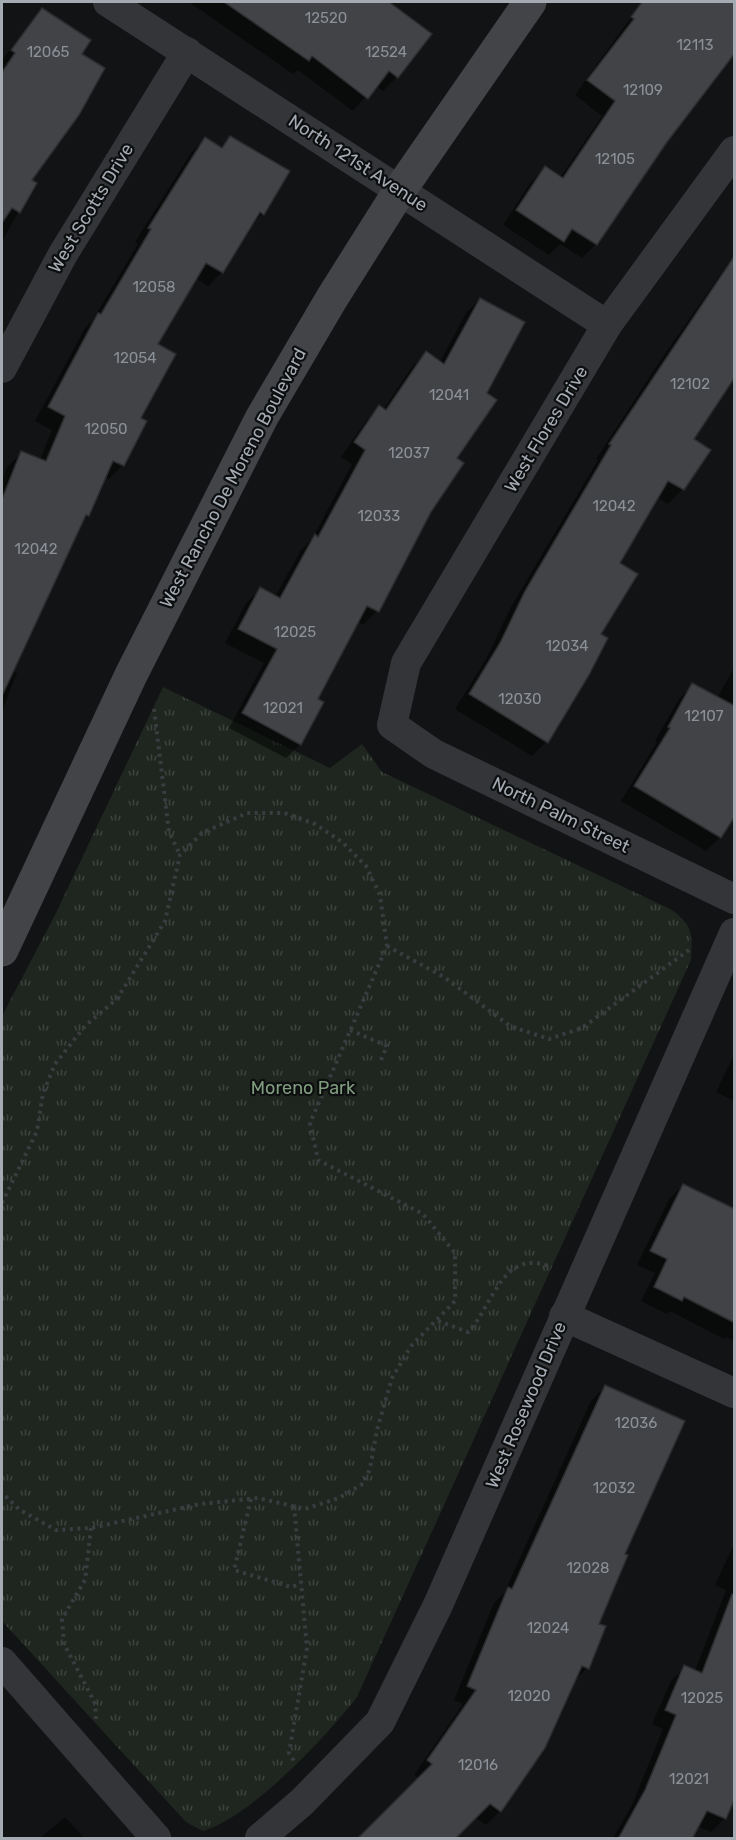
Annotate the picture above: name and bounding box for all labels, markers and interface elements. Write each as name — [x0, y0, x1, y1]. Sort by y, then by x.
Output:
house number: 12520 — [305, 9, 347, 27]
house number: 12113 — [676, 36, 714, 54]
house number: 12065 — [27, 43, 69, 61]
house number: 12524 — [365, 43, 407, 61]
house number: 12109 — [623, 81, 663, 99]
street label: North 121st Avenue — [284, 110, 432, 216]
street label: West Scotts Drive — [44, 139, 138, 277]
house number: 12105 — [595, 150, 635, 168]
house number: 12058 — [132, 278, 176, 296]
street label: West Rancho De Moreno Boulevard — [155, 344, 311, 612]
house number: 12054 — [114, 349, 156, 367]
street label: West Flores Drive — [500, 362, 592, 496]
house number: 12102 — [670, 375, 710, 393]
house number: 12041 — [429, 386, 469, 404]
house number: 12050 — [84, 420, 128, 438]
house number: 12037 — [388, 444, 430, 462]
house number: 12042 — [593, 497, 636, 515]
house number: 12033 — [358, 507, 400, 525]
house number: 12042 — [15, 540, 58, 558]
house number: 12025 — [274, 623, 316, 641]
house number: 12034 — [545, 637, 589, 655]
house number: 12030 — [498, 690, 542, 708]
house number: 12021 — [263, 699, 303, 717]
house number: 12107 — [685, 707, 724, 725]
street label: North Palm Street — [489, 772, 633, 858]
park label: Moreno Park — [251, 1077, 356, 1099]
street label: West Rosewood Drive — [481, 1318, 571, 1492]
house number: 12036 — [615, 1414, 657, 1432]
house number: 12032 — [593, 1479, 635, 1497]
house number: 12028 — [566, 1559, 610, 1577]
house number: 12024 — [527, 1619, 569, 1637]
house number: 12020 — [507, 1687, 551, 1705]
house number: 12025 — [681, 1689, 723, 1707]
house number: 12016 — [458, 1756, 498, 1774]
house number: 12021 — [669, 1770, 709, 1788]

